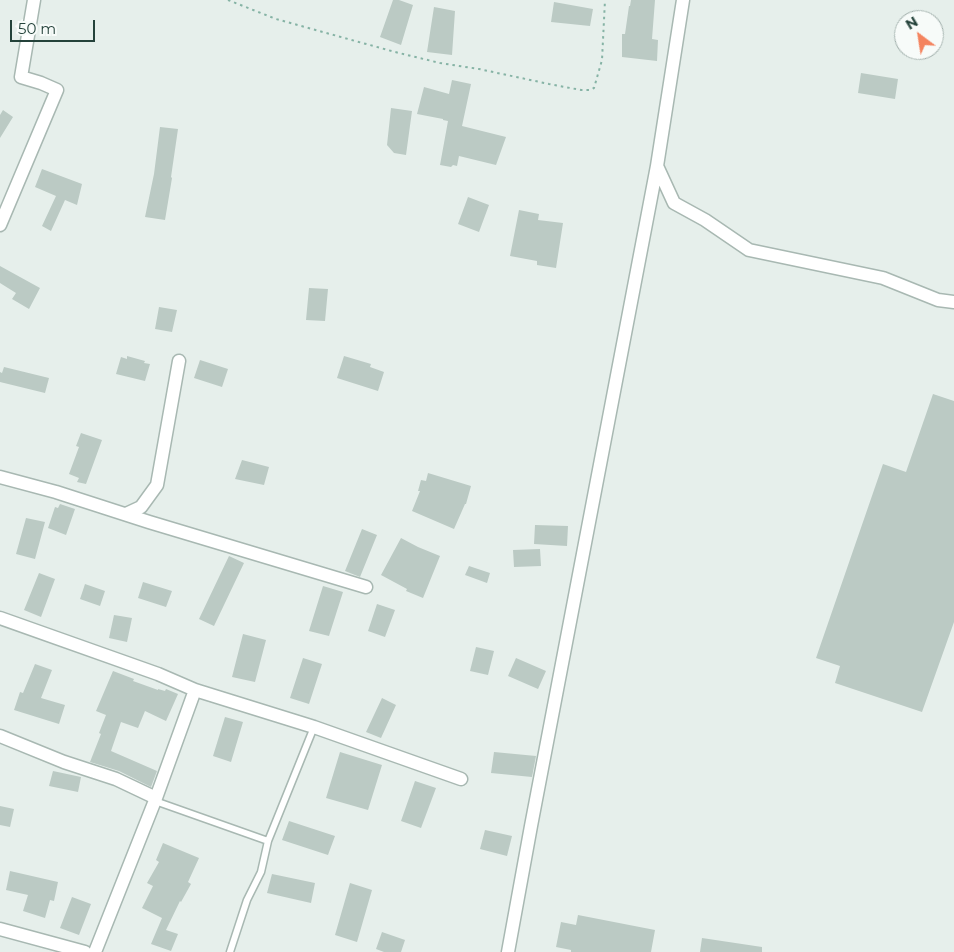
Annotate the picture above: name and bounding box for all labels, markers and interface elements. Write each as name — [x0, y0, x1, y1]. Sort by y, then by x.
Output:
scale bar — [12, 10, 98, 42]
north arrow — [894, 10, 944, 60]
text: N — [902, 12, 921, 34]
text: 50 m — [18, 19, 56, 38]

